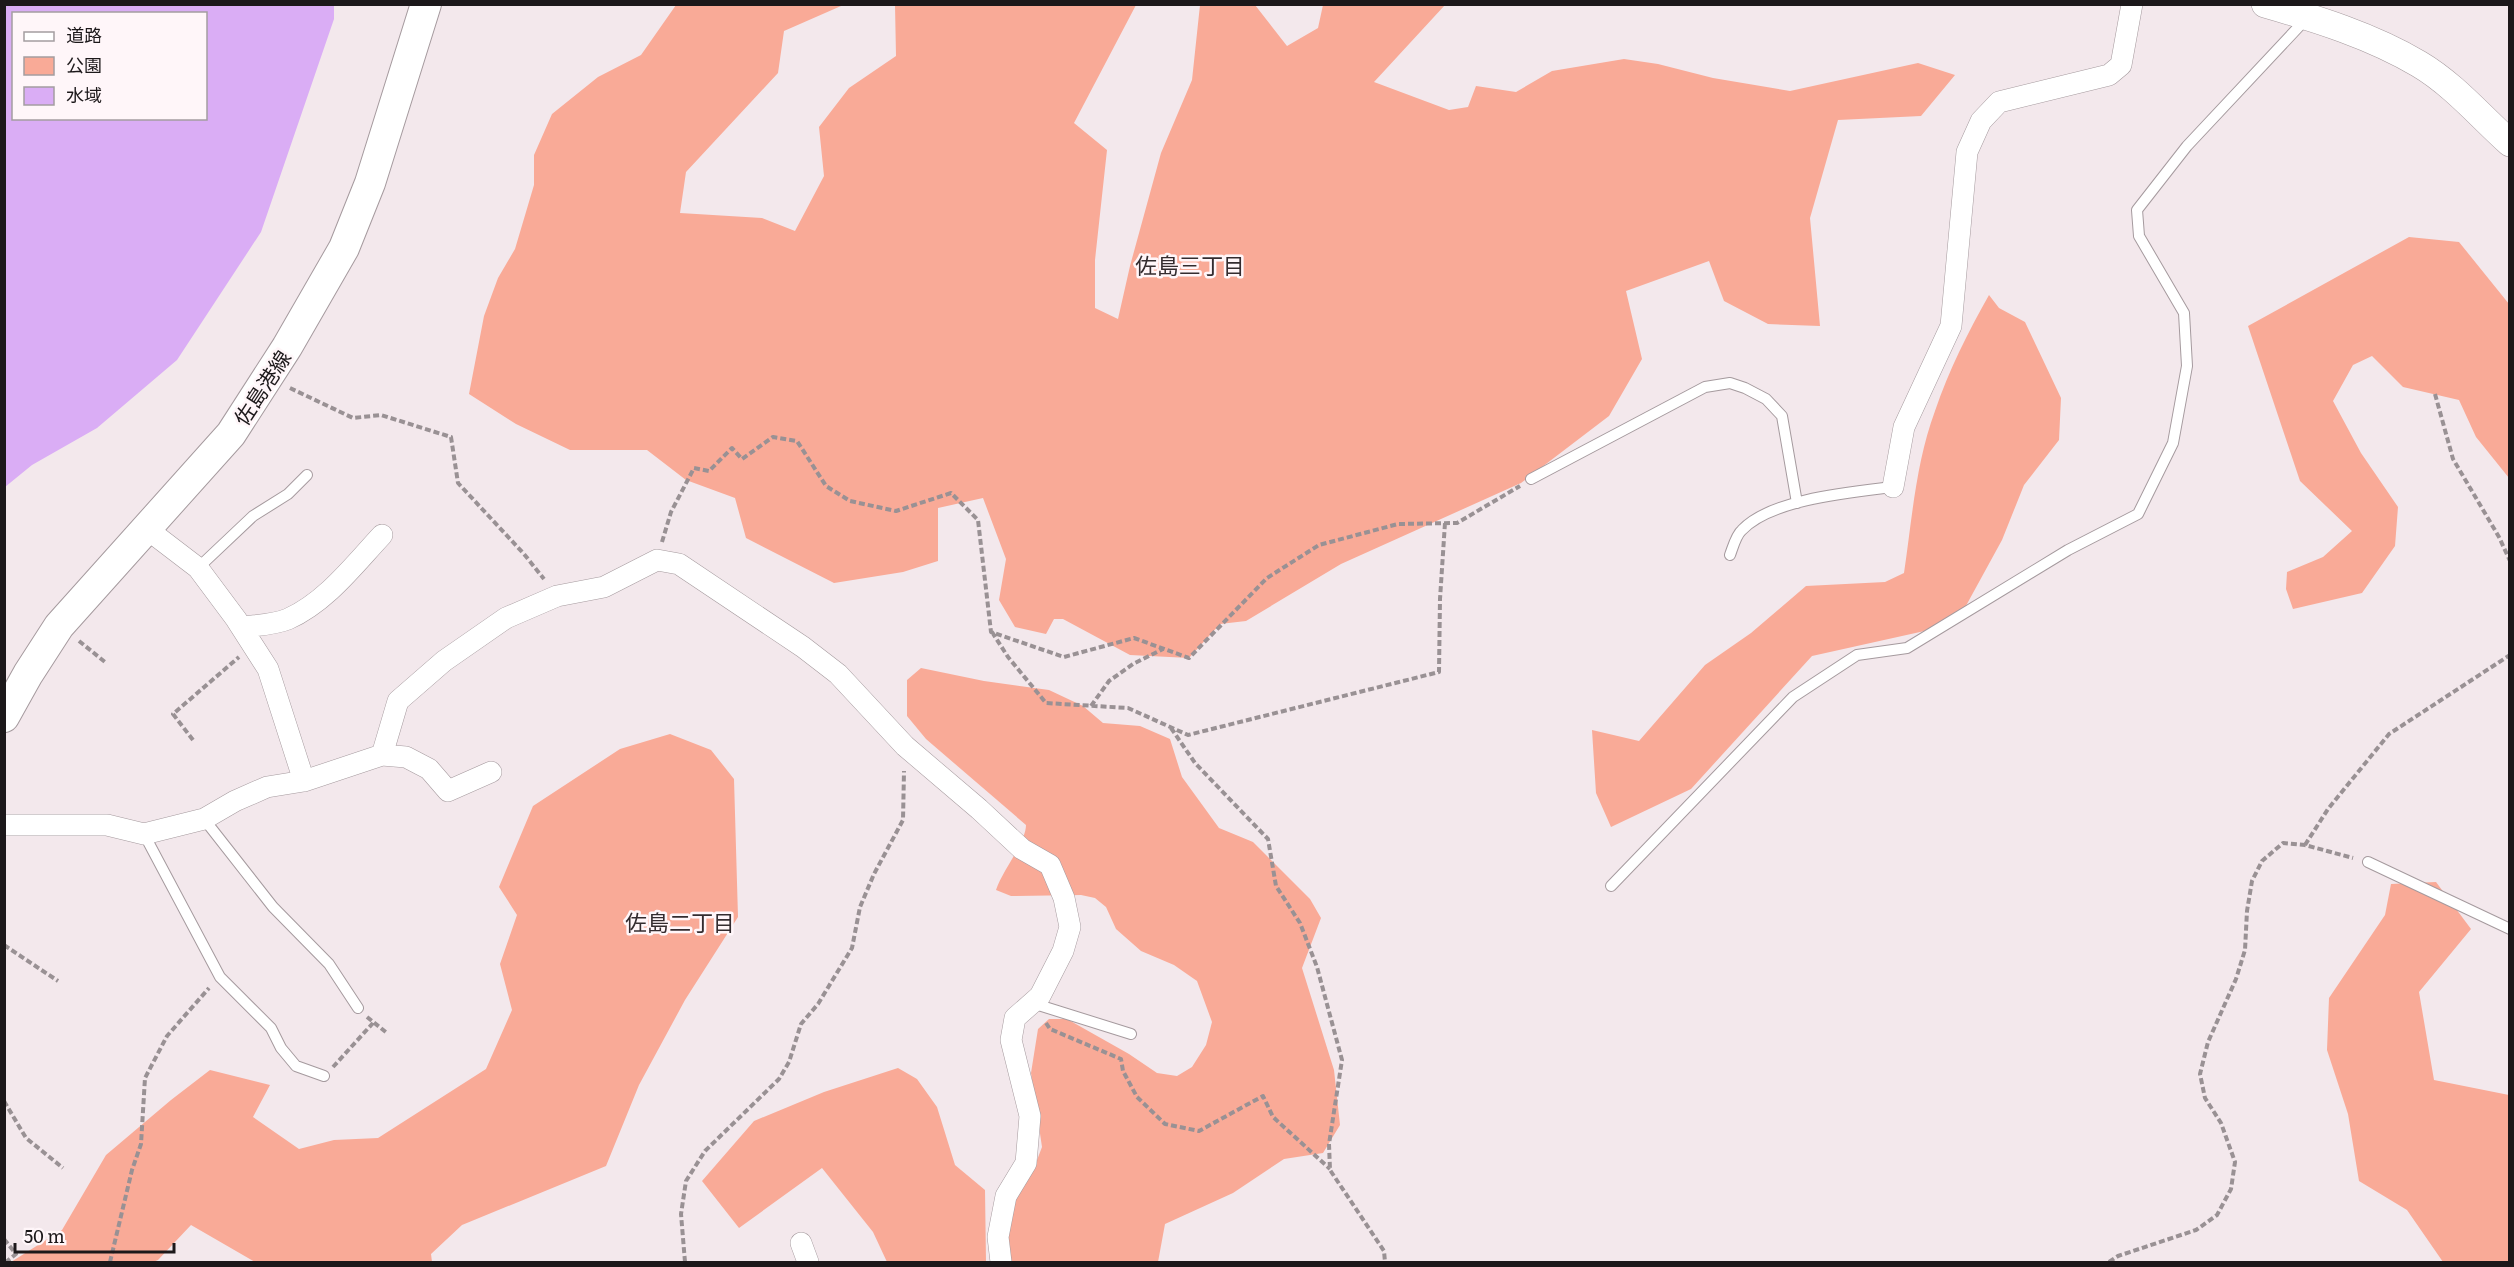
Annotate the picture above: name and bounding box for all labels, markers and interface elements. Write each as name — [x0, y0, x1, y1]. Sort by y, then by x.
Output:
legend — [12, 12, 207, 120]
text: 道路 — [66, 21, 102, 48]
text: 公園 — [66, 51, 102, 78]
text: 水域 — [66, 81, 102, 108]
district label: 佐島三丁目 — [1135, 248, 1245, 281]
street label: 佐島港線 — [225, 343, 297, 431]
district label: 佐島二丁目 — [625, 905, 735, 938]
scale bar — [15, 1216, 174, 1254]
text: 50 m — [24, 1222, 65, 1249]

